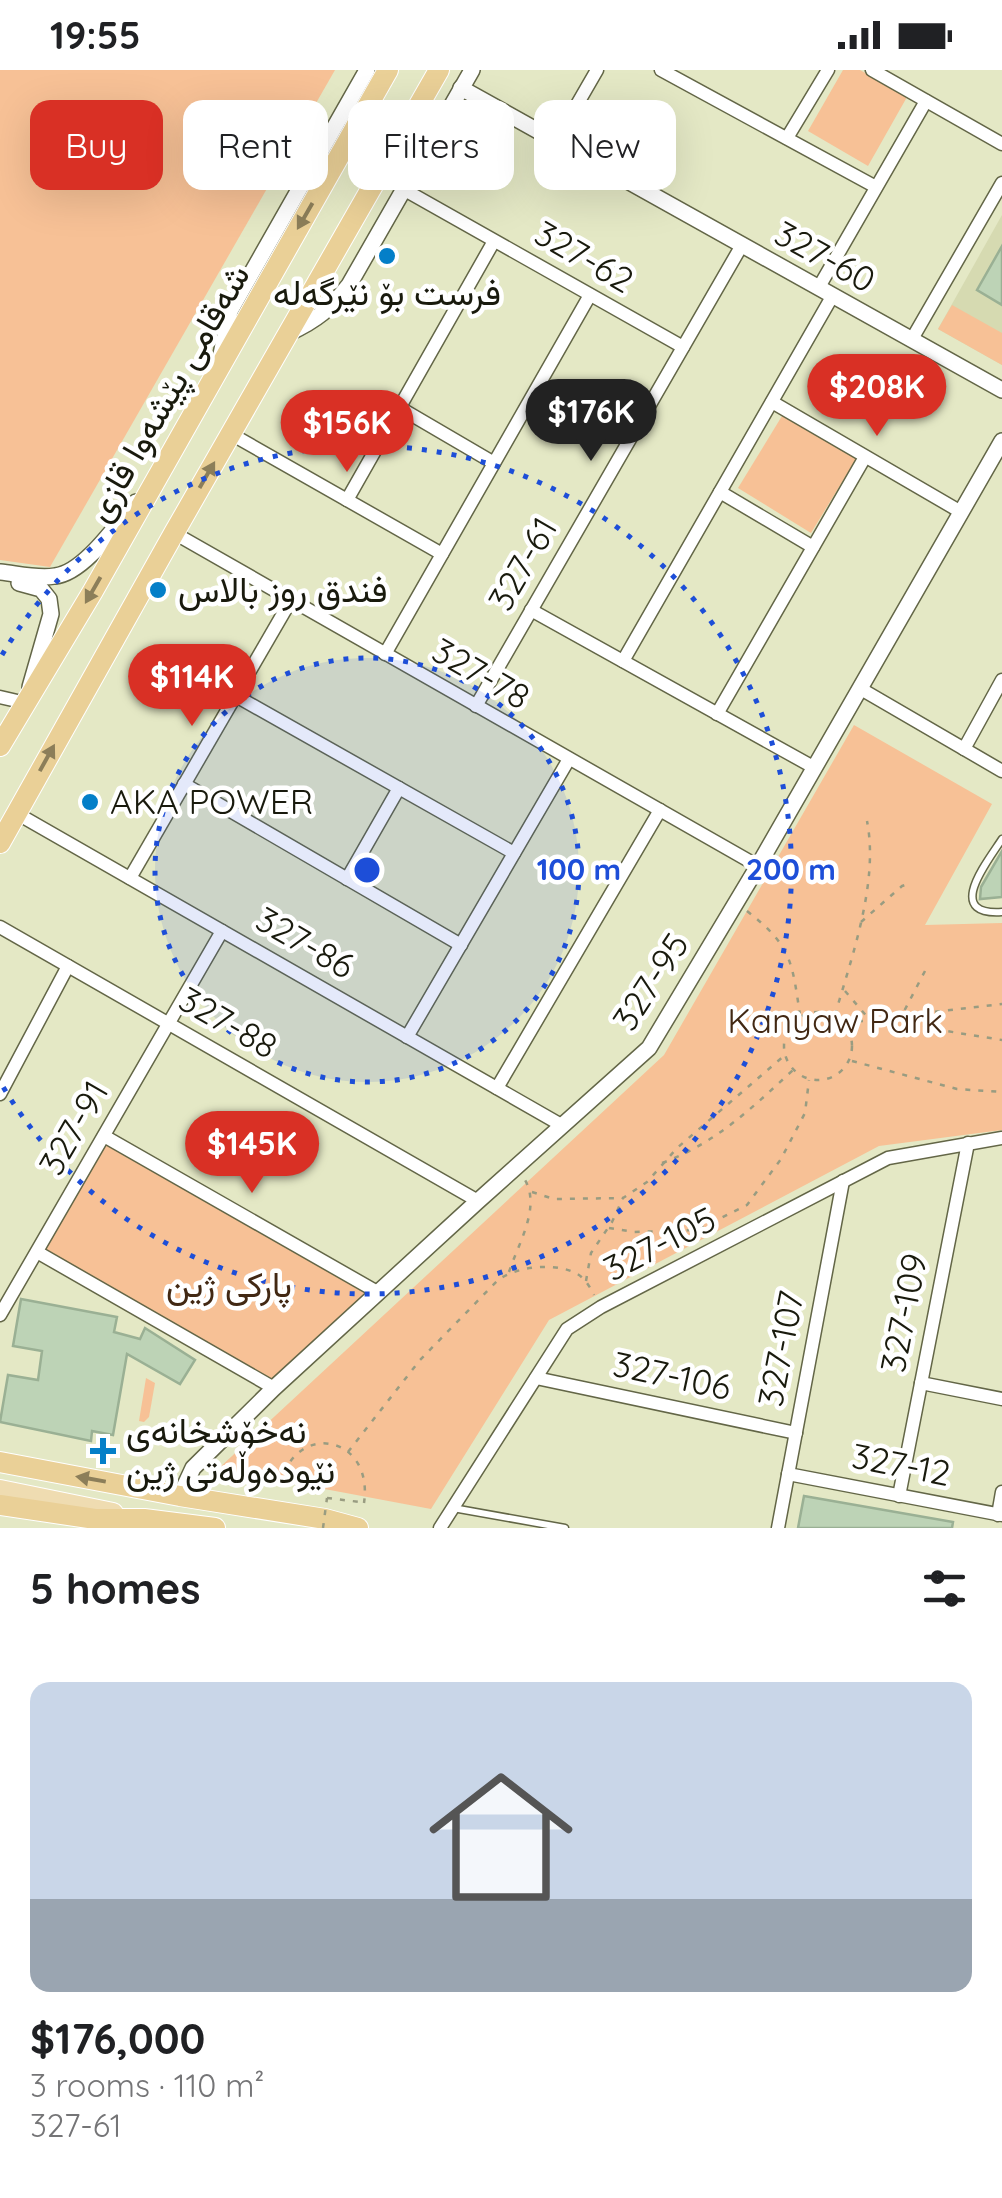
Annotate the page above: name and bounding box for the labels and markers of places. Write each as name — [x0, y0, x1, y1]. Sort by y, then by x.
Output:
marker: فرست بۆ نێرگەلە — [376, 245, 398, 267]
place label: فرست بۆ نێرگەلە — [273, 270, 501, 315]
pin: $208K — [807, 354, 947, 439]
pin: $176K — [521, 379, 661, 464]
pin: $156K — [277, 390, 417, 475]
place label: فندق روز بالاس — [178, 567, 387, 612]
marker: فندق روز بالاس — [147, 579, 169, 601]
pin: $114K — [122, 644, 262, 729]
place label: AKA POWER — [110, 779, 313, 823]
marker: AKA POWER — [79, 791, 101, 813]
centre of rings — [349, 852, 385, 888]
pin: $145K — [182, 1111, 322, 1196]
place label: نەخۆشخانەی نێودەوڵەتی ژین — [126, 1408, 335, 1493]
marker: نەخۆشخانەی نێودەوڵەتی ژین — [90, 1438, 116, 1464]

